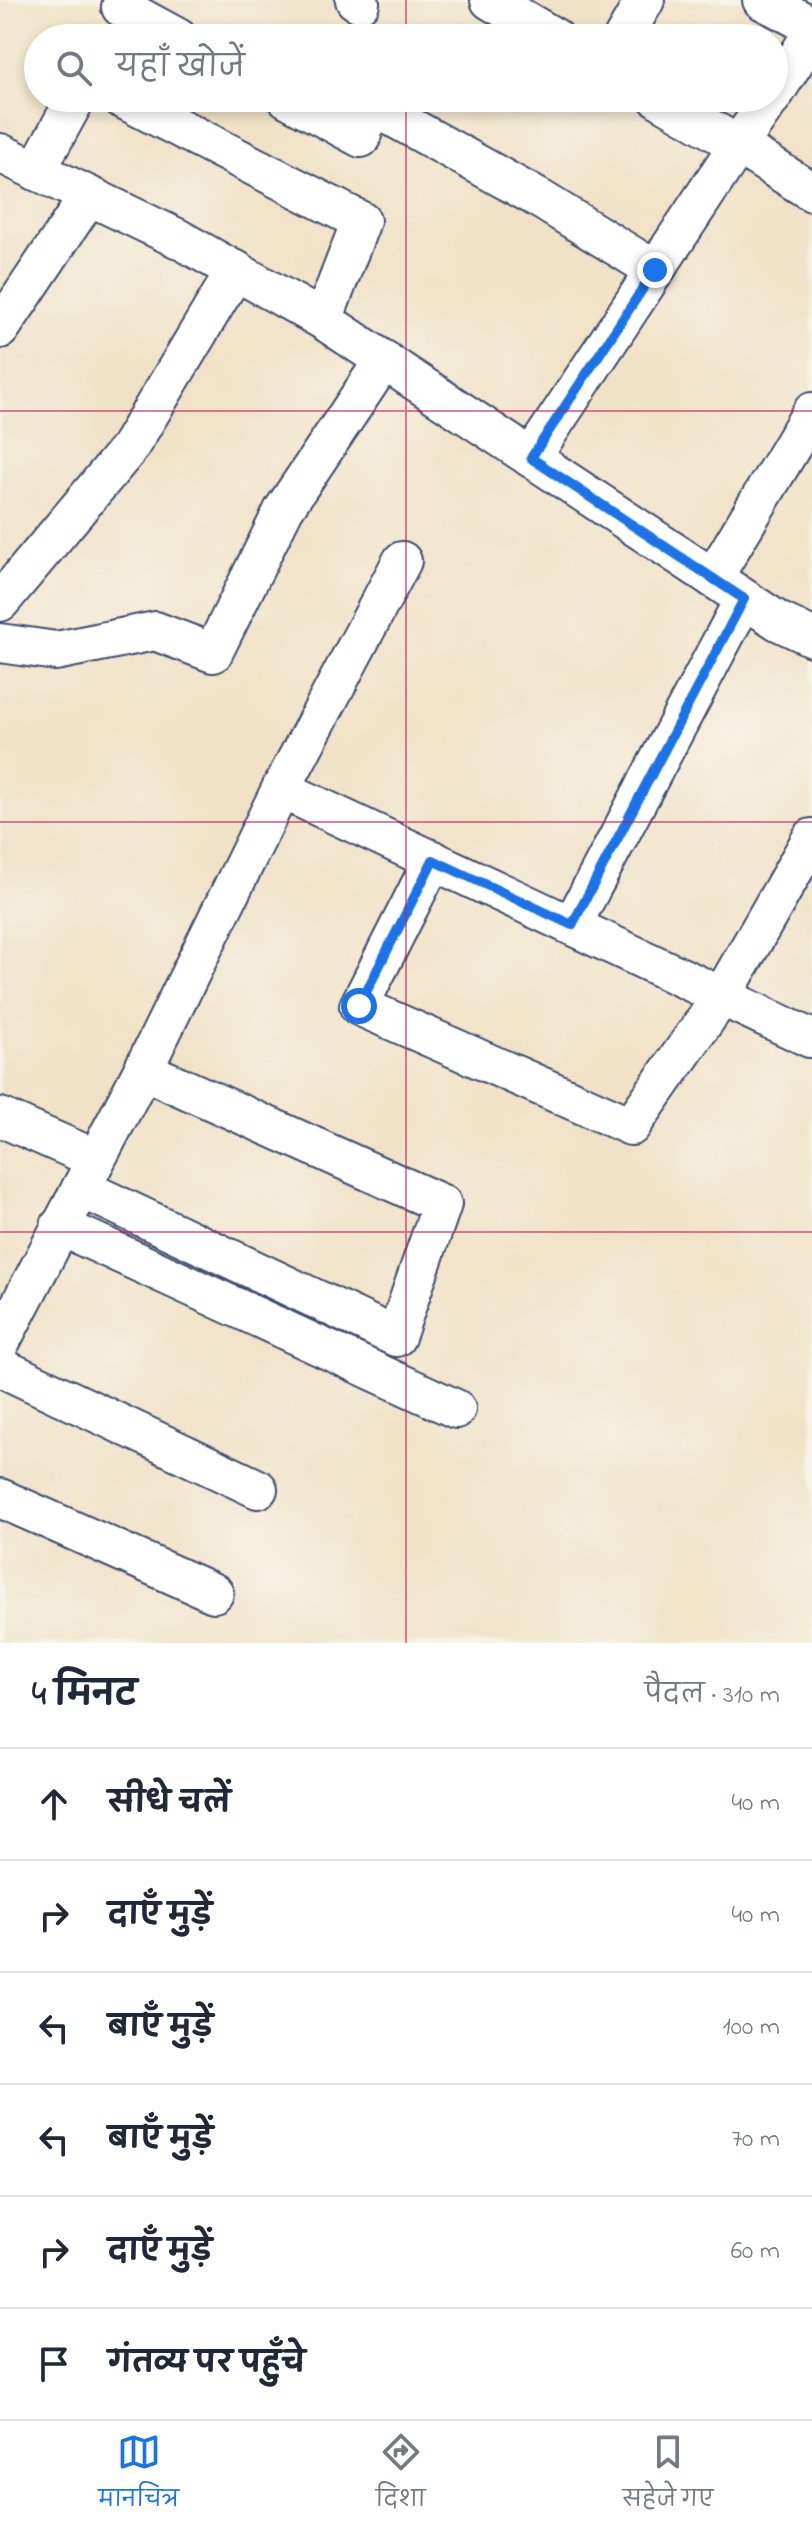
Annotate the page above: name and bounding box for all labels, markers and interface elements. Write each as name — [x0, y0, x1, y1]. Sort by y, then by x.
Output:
search box — [24, 24, 788, 112]
icon: search — [52, 46, 96, 90]
text: यहाँ खोजें — [116, 47, 245, 91]
route end — [637, 252, 673, 288]
route start — [341, 988, 377, 1024]
text: 4 मिनट — [32, 1671, 137, 1721]
text: पैदल · 310 m — [644, 1677, 780, 1715]
icon: ahead — [32, 1782, 76, 1826]
text: सीधे चलें — [108, 1783, 231, 1827]
text: 40 m — [731, 1785, 780, 1823]
icon: right — [32, 1894, 76, 1938]
text: दाएँ मुड़ें — [108, 1895, 212, 1939]
text: 40 m — [731, 1897, 780, 1935]
icon: left — [32, 2006, 76, 2050]
text: बाएँ मुड़ें — [108, 2007, 213, 2051]
text: 100 m — [723, 2009, 780, 2047]
icon: left — [32, 2118, 76, 2162]
text: बाएँ मुड़ें — [108, 2119, 213, 2163]
text: 70 m — [731, 2121, 780, 2159]
icon: right — [32, 2230, 76, 2274]
text: दाएँ मुड़ें — [108, 2231, 212, 2275]
text: 60 m — [731, 2233, 780, 2271]
icon: arrive — [32, 2342, 76, 2386]
text: गंतव्य पर पहुँचे — [108, 2343, 305, 2387]
tab: मानचित्र — [98, 2430, 179, 2523]
tab: दिशा — [376, 2430, 426, 2523]
tab: सहेजे गए — [622, 2430, 714, 2523]

